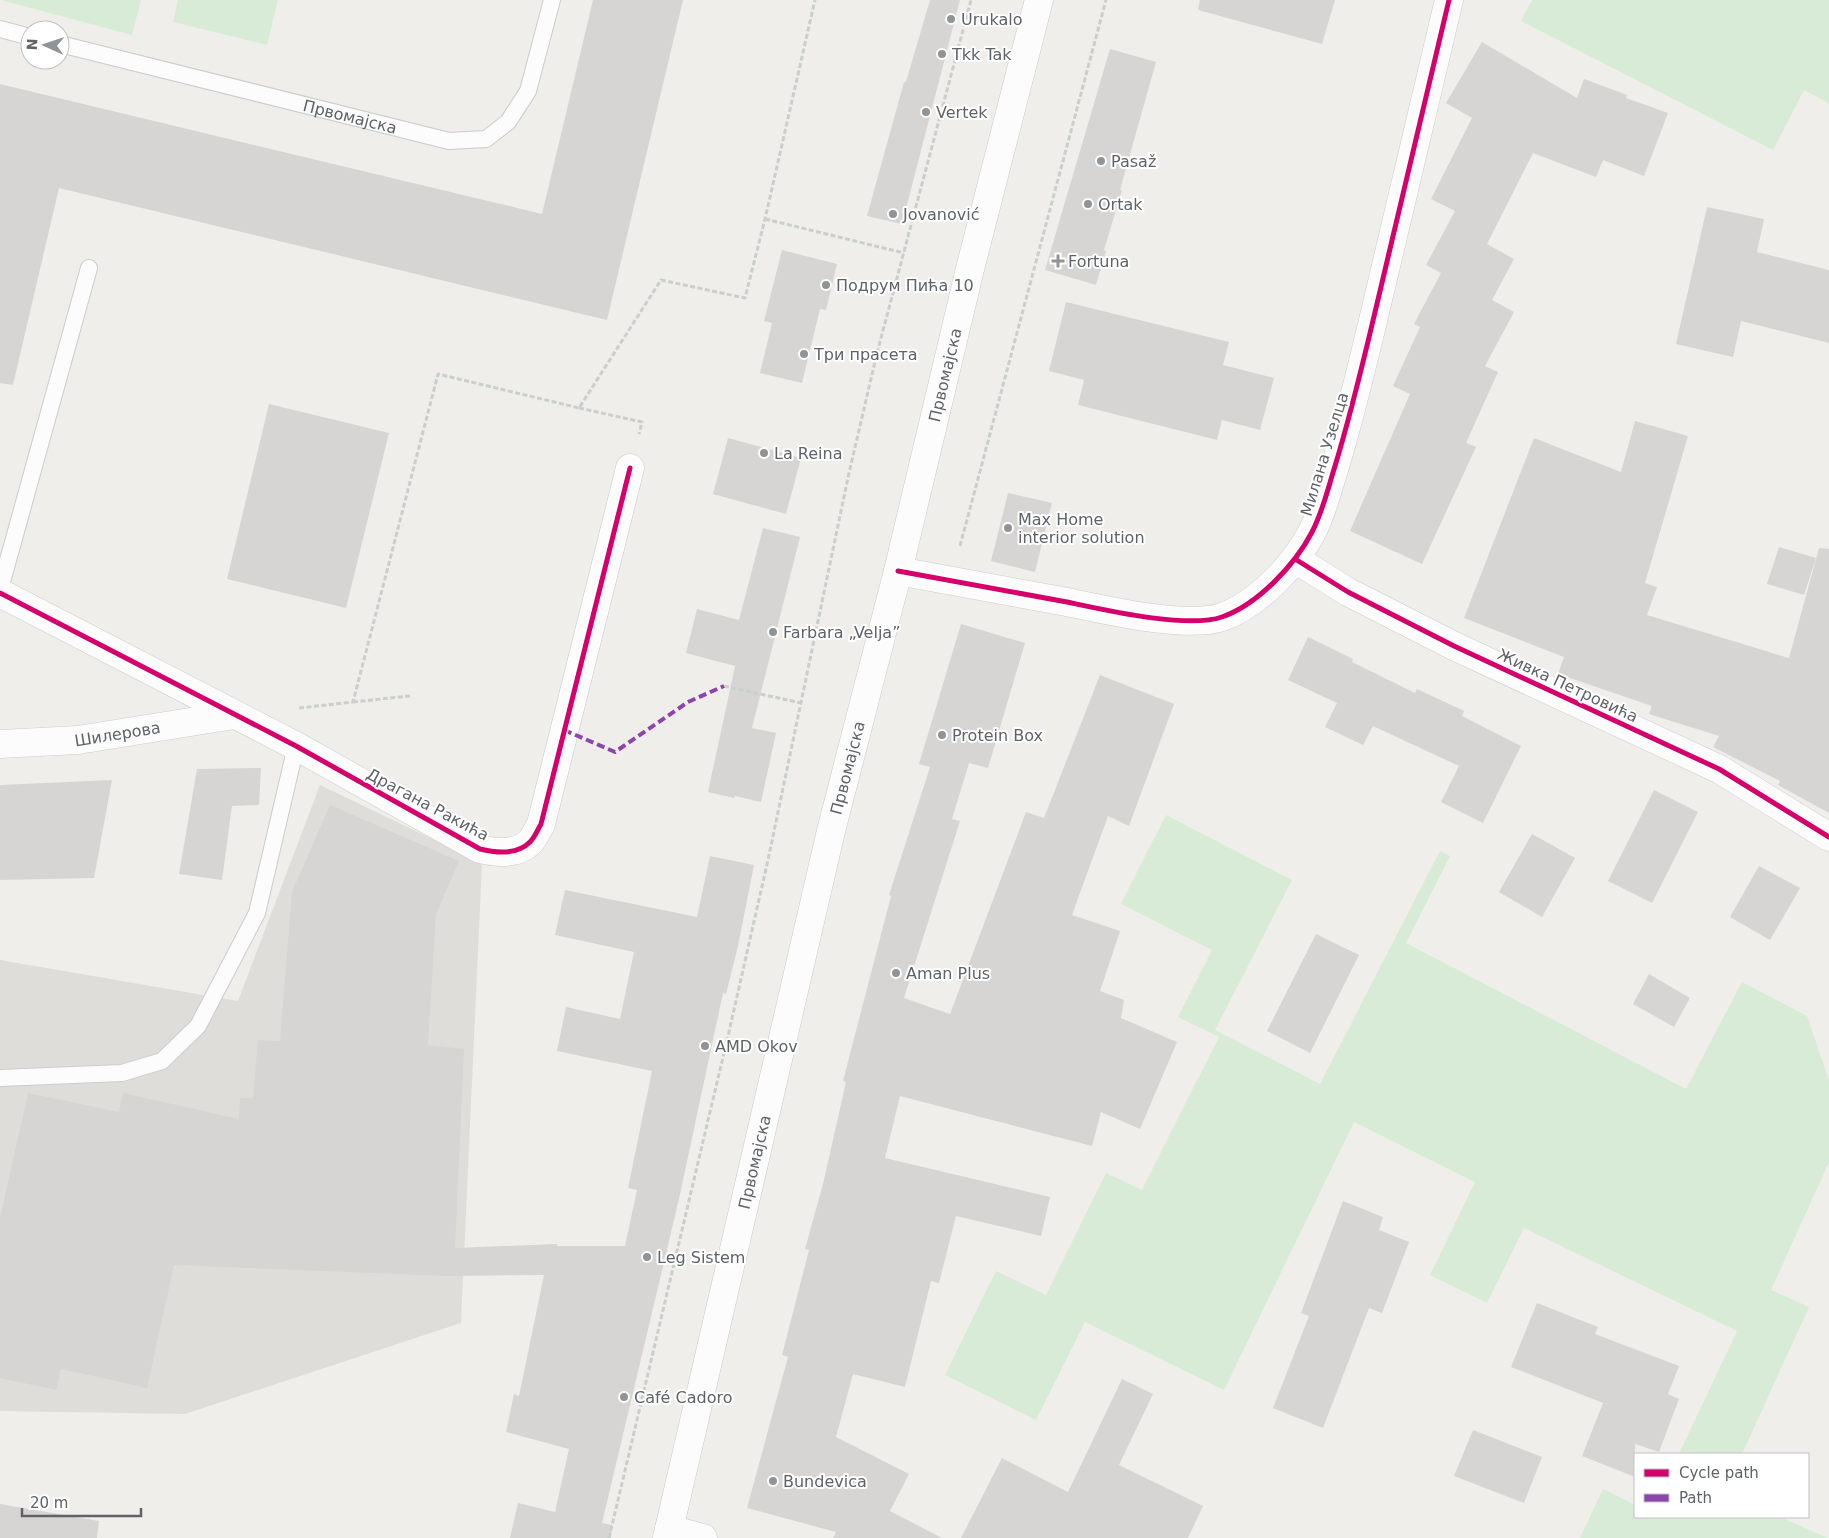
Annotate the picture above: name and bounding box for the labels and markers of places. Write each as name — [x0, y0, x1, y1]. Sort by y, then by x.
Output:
place label: Urukalo — [961, 10, 1022, 29]
marker: Urukalo — [945, 13, 957, 25]
place label: Tkk Tak — [951, 45, 1012, 64]
marker: Tkk Tak — [936, 48, 948, 60]
place label: Vertek — [936, 103, 988, 122]
marker: Vertek — [920, 106, 932, 118]
place label: Pasaž — [1111, 152, 1156, 171]
marker: Pasaž — [1095, 155, 1107, 167]
place label: Ortak — [1098, 195, 1143, 214]
marker: Ortak — [1082, 198, 1094, 210]
place label: Jovanović — [902, 205, 979, 224]
marker: Jovanović — [887, 208, 899, 220]
place label: Fortuna — [1068, 252, 1129, 271]
marker: Fortuna — [1052, 255, 1064, 267]
place label: Подрум Пића 10 — [836, 276, 974, 295]
marker: Подрум Пића 10 — [820, 279, 832, 291]
place label: Три прасета — [813, 345, 918, 364]
marker: Три прасета — [798, 348, 810, 360]
place label: La Reina — [774, 444, 842, 463]
marker: La Reina — [758, 447, 770, 459]
place label: Max Home interior solution — [1018, 510, 1145, 547]
marker: Max Home interior solution — [1002, 522, 1014, 534]
place label: Farbara „Velja” — [783, 623, 900, 642]
marker: Farbara „Velja” — [767, 626, 779, 638]
place label: Protein Box — [952, 726, 1043, 745]
marker: Protein Box — [936, 729, 948, 741]
place label: Aman Plus — [906, 964, 990, 983]
marker: Aman Plus — [890, 967, 902, 979]
place label: AMD Okov — [715, 1037, 798, 1056]
marker: AMD Okov — [699, 1040, 711, 1052]
place label: Leg Sistem — [657, 1248, 745, 1267]
marker: Leg Sistem — [641, 1251, 653, 1263]
place label: Café Cadoro — [634, 1388, 732, 1407]
marker: Café Cadoro — [618, 1391, 630, 1403]
place label: Bundevica — [783, 1472, 867, 1491]
marker: Bundevica — [767, 1475, 779, 1487]

